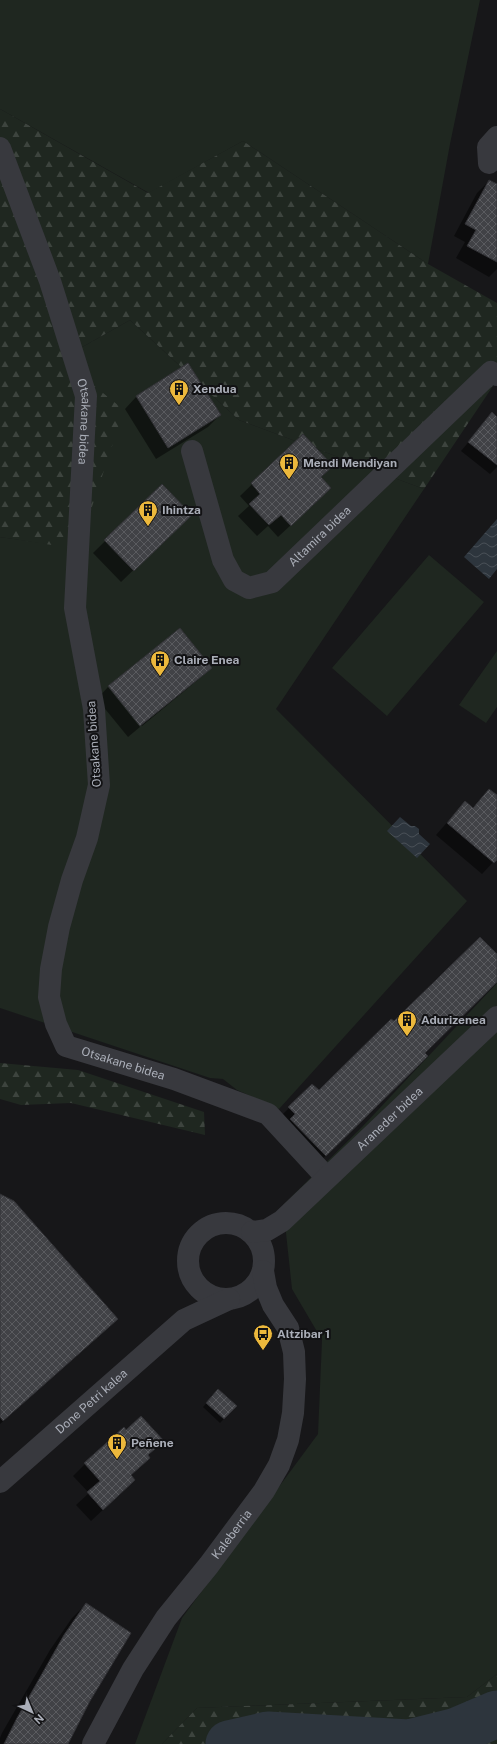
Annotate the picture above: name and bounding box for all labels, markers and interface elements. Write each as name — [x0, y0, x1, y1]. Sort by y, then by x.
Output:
street label: Otsakane bidea — [74, 377, 93, 465]
building icon: Xendua — [168, 378, 190, 406]
place label: Xendua — [193, 382, 237, 396]
building icon: Mendi Mendiyan — [278, 452, 300, 480]
place label: Mendi Mendiyan — [303, 456, 397, 470]
building icon: Ihintza — [137, 499, 159, 527]
place label: Ihintza — [162, 503, 201, 517]
street label: Altamira bidea — [286, 503, 354, 569]
building icon: Claire Enea — [149, 649, 171, 677]
place label: Claire Enea — [174, 653, 240, 667]
street label: Otsakane bidea — [84, 700, 104, 788]
building icon: Adurizenea — [396, 1009, 418, 1037]
place label: Adurizenea — [421, 1013, 486, 1027]
street label: Otsakane bidea — [80, 1044, 166, 1083]
street label: Araneder bidea — [354, 1084, 426, 1153]
bus stop icon: Altzibar 1 — [252, 1323, 274, 1351]
place label: Altzibar 1 — [277, 1327, 330, 1341]
street label: Done Petri kalea — [53, 1366, 130, 1437]
building icon: Peñene — [106, 1432, 128, 1460]
place label: Peñene — [131, 1436, 174, 1450]
street label: Kaleberria — [209, 1507, 255, 1562]
north arrow — [12, 1692, 52, 1732]
text: N — [32, 1712, 46, 1726]

